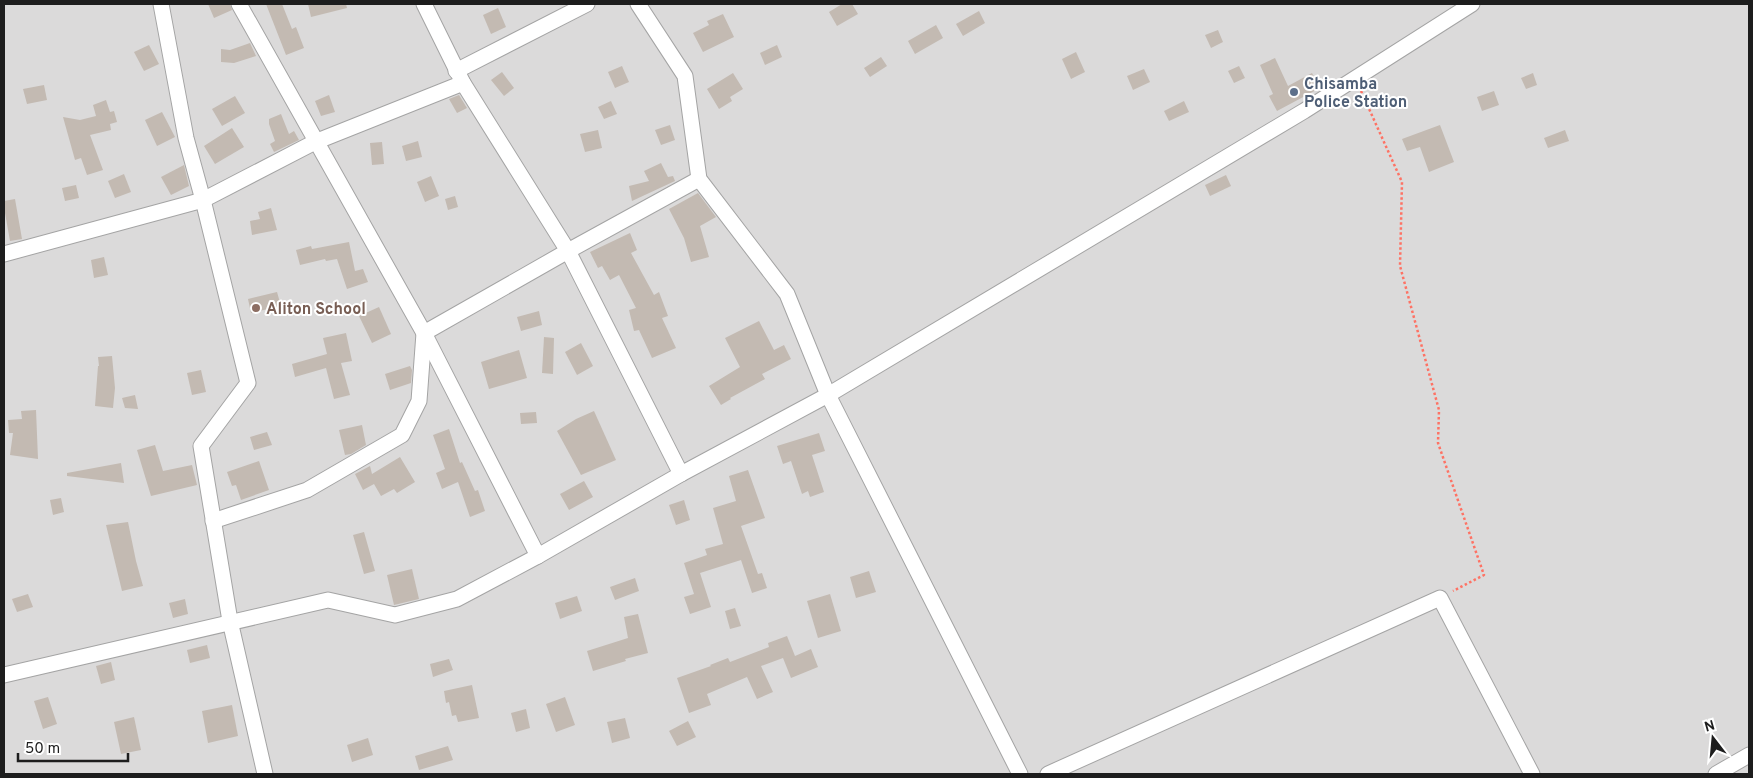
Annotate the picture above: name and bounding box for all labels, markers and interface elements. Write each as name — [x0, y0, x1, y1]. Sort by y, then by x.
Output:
place label: Chisamba Police Station — [1304, 75, 1407, 113]
marker: Chisamba Police Station — [1288, 86, 1300, 98]
place label: Aliton School — [266, 300, 366, 320]
marker: Aliton School — [250, 302, 262, 314]
north arrow — [1688, 713, 1738, 763]
text: N — [1703, 717, 1717, 737]
scale bar — [18, 730, 128, 762]
text: 50 m — [25, 740, 60, 759]

